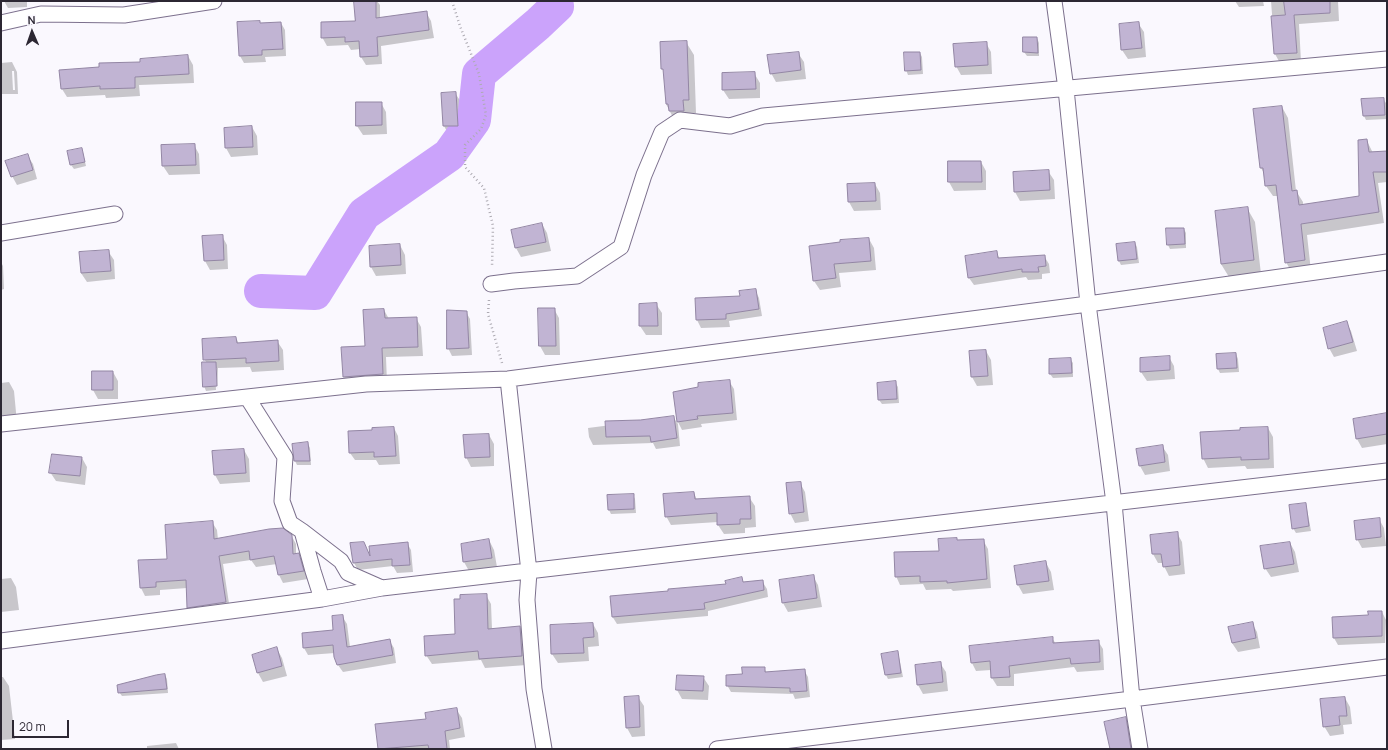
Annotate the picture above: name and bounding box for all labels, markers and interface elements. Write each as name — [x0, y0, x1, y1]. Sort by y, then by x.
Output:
north arrow — [12, 12, 52, 52]
text: N — [27, 12, 36, 27]
scale bar — [14, 712, 71, 738]
text: 20 m — [19, 718, 46, 735]

